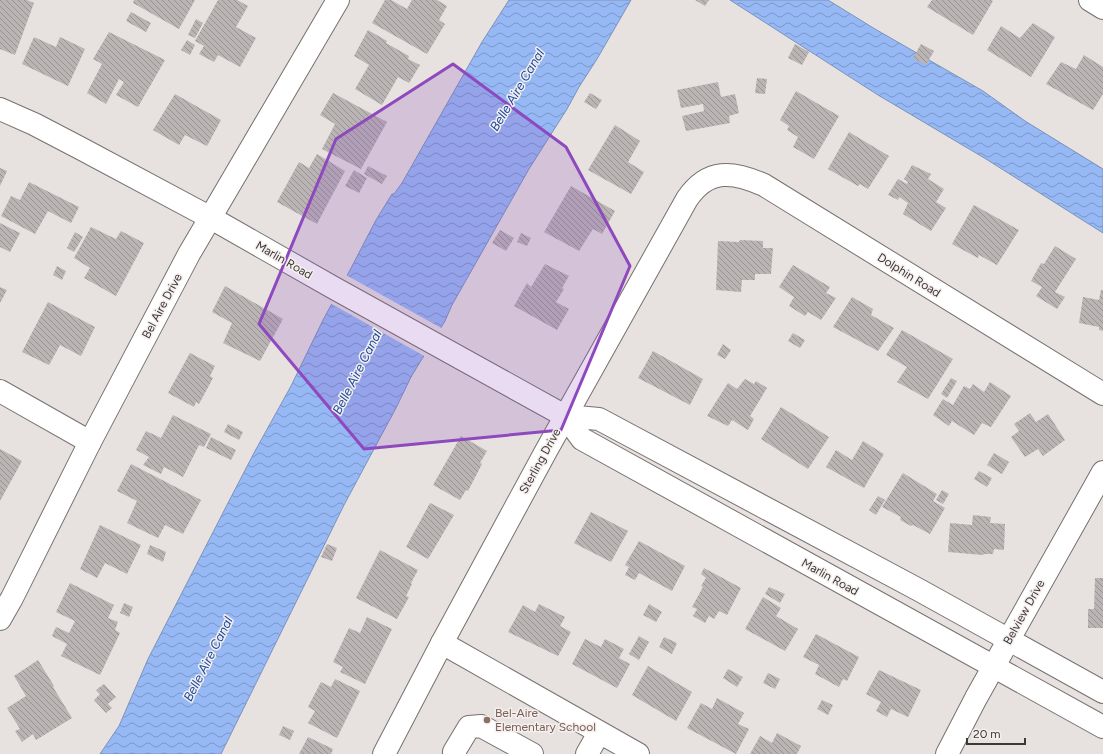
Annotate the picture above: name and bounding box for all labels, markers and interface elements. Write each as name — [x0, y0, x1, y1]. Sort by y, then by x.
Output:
water label: Belle Aire Canal — [487, 46, 547, 134]
street label: Marlin Road — [253, 238, 315, 282]
street label: Dolphin Road — [875, 250, 943, 300]
street label: Bel Aire Drive — [139, 271, 185, 341]
water label: Belle Aire Canal — [329, 327, 385, 417]
street label: Sterling Drive — [516, 426, 564, 496]
street label: Marlin Road — [799, 556, 861, 598]
street label: Belview Drive — [1000, 577, 1048, 647]
water label: Belle Aire Canal — [180, 614, 236, 704]
place label: Bel-Aire Elementary School — [495, 706, 596, 734]
marker: Bel-Aire Elementary School — [482, 715, 492, 725]
scale bar — [967, 720, 1025, 746]
text: 20 m — [973, 727, 1001, 741]

